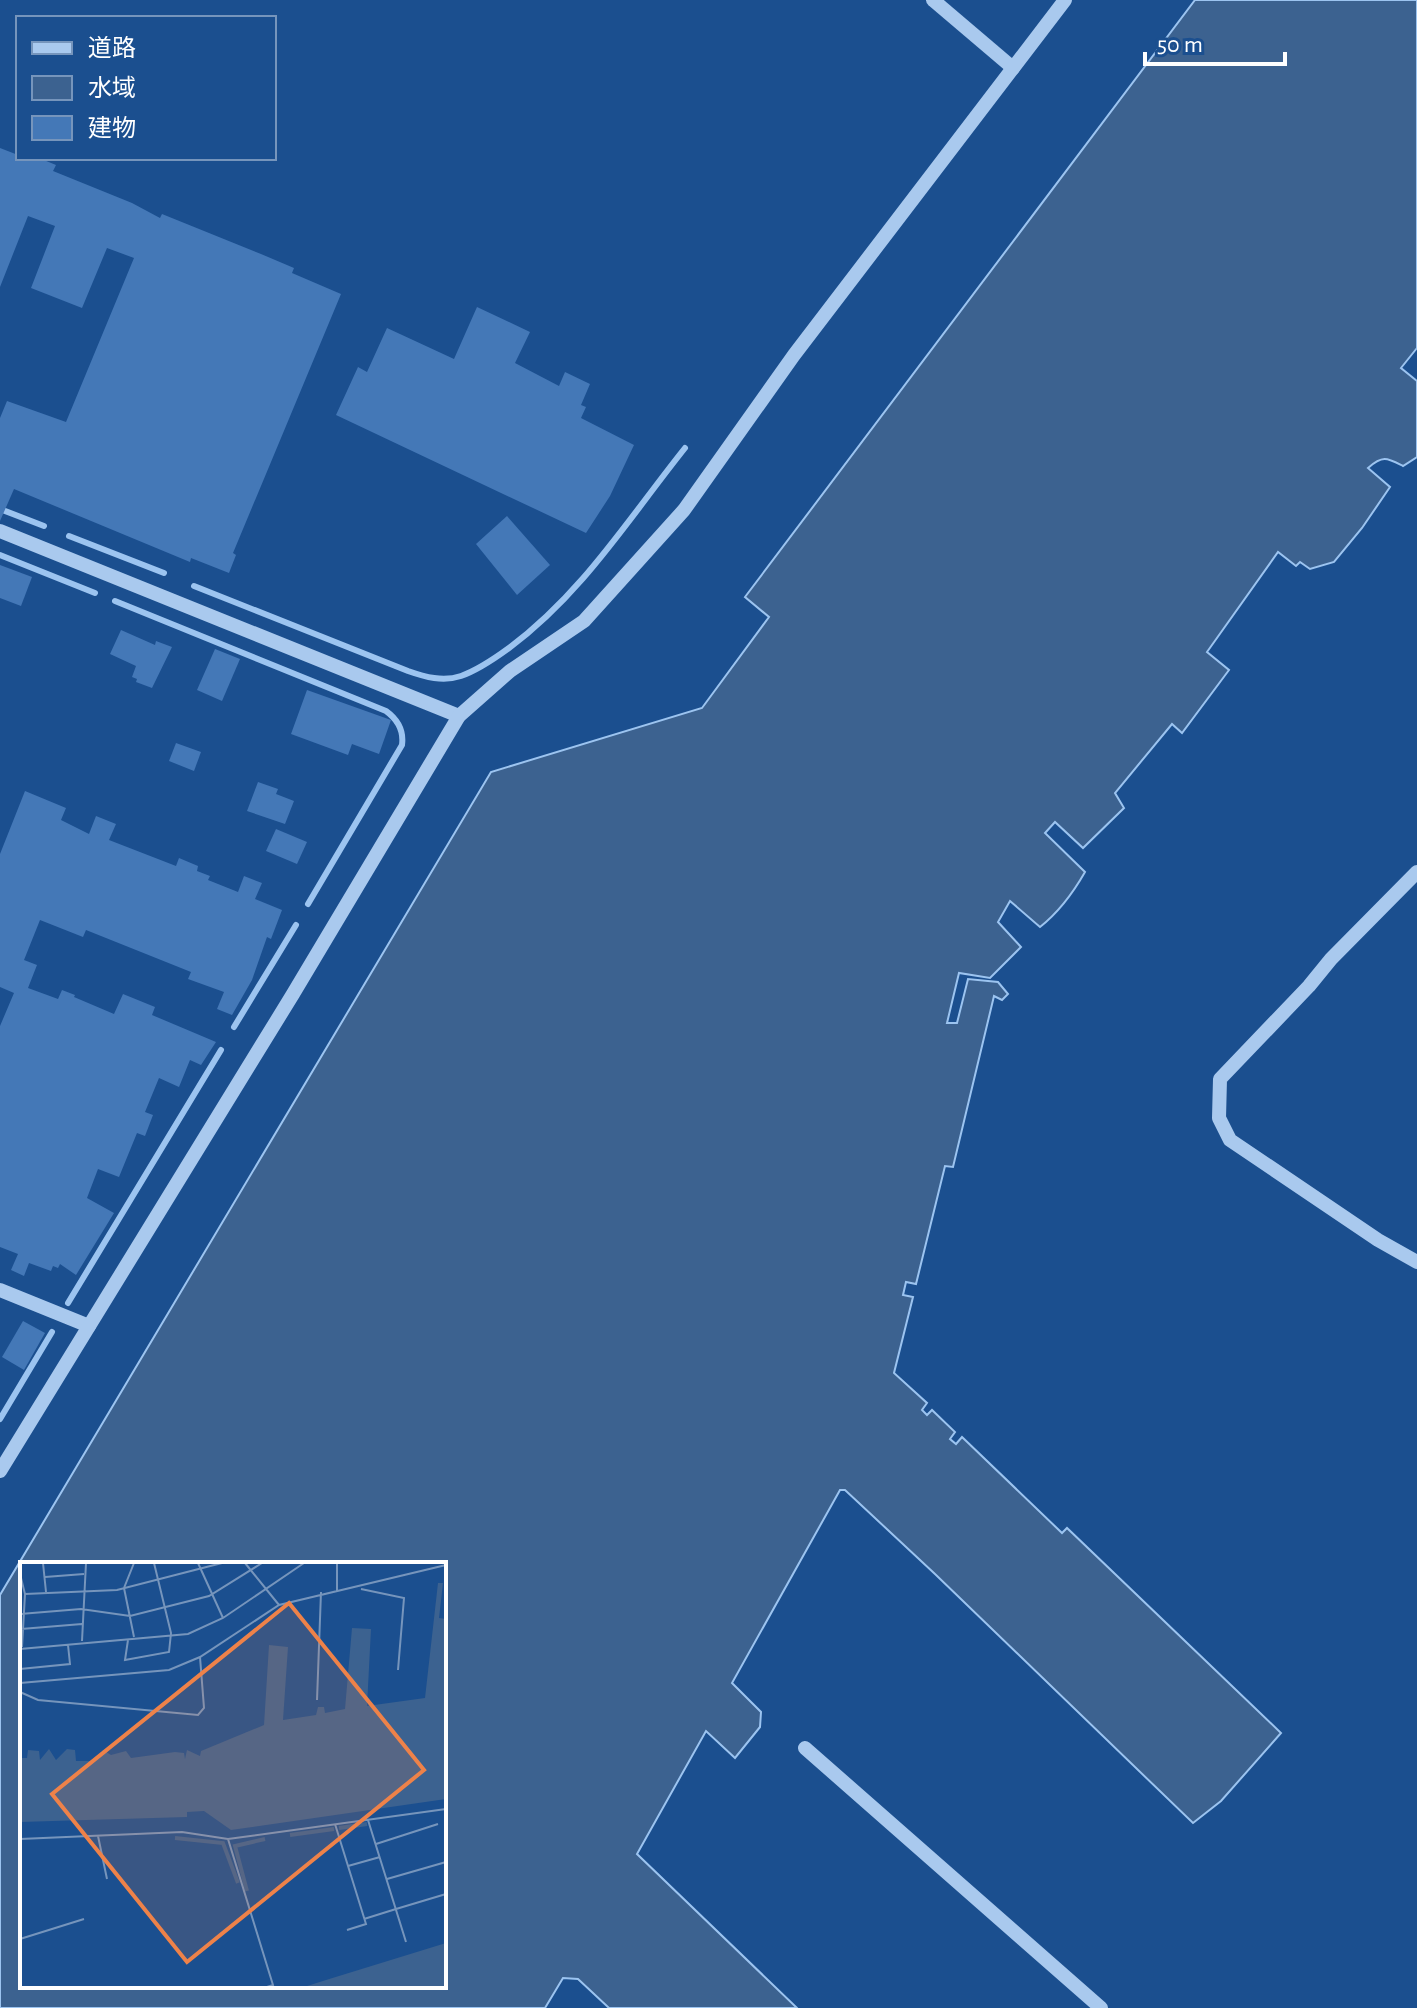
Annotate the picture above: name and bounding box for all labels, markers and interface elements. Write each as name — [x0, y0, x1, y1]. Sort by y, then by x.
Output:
legend — [16, 16, 276, 160]
scale bar — [1145, 16, 1285, 66]
text: 50 m — [1157, 33, 1203, 57]
text: 道路 — [88, 35, 136, 61]
text: 水域 — [88, 75, 136, 101]
text: 建物 — [88, 116, 136, 141]
inset map — [20, 1562, 446, 1988]

